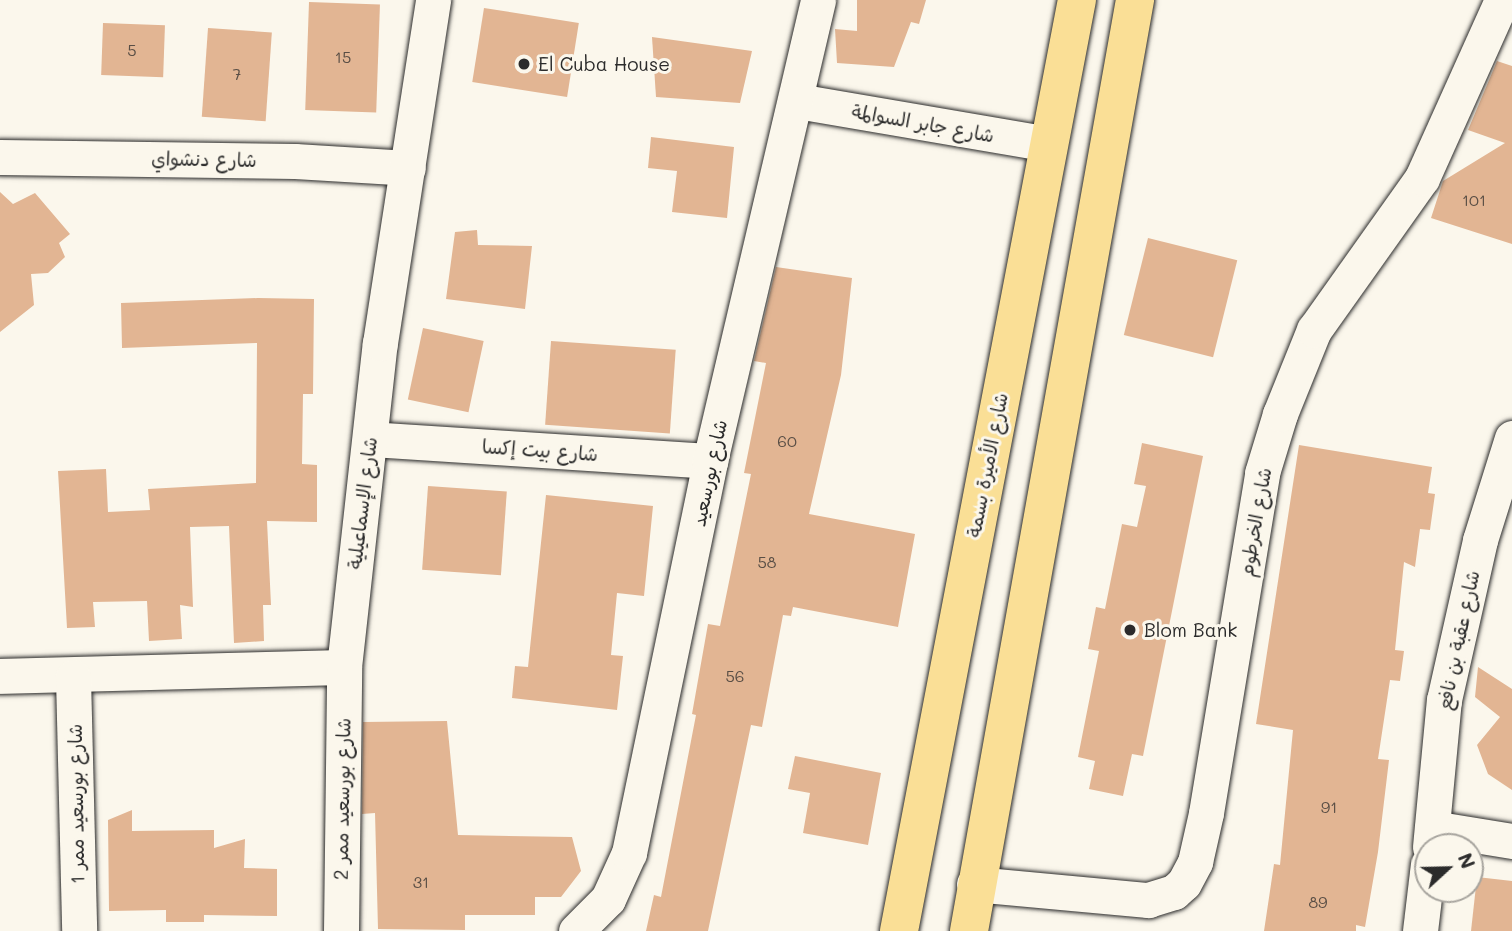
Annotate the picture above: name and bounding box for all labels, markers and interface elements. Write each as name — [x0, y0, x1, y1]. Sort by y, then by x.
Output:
house number: 5 — [127, 40, 137, 60]
house number: 15 — [335, 47, 351, 67]
place label: El Cuba House — [538, 53, 670, 75]
marker: El Cuba House — [516, 56, 532, 72]
house number: 7 — [233, 64, 241, 84]
street label: شارع جابر السوالمة — [850, 99, 996, 147]
street label: شارع دنشواي — [151, 147, 257, 171]
house number: 101 — [1462, 190, 1486, 210]
street label: شارع الأميرة بسمة — [962, 391, 1012, 539]
street label: شارع بورسعيد — [687, 417, 731, 529]
house number: 60 — [777, 431, 797, 451]
street label: شارع بيت إكسا — [481, 435, 599, 465]
street label: شارع الإسماعيلية — [343, 436, 381, 570]
street label: شارع الخرطوم — [1234, 466, 1276, 578]
house number: 58 — [757, 552, 777, 572]
street label: شارع عقبة بن نافع — [1432, 568, 1484, 712]
place label: Blom Bank — [1144, 619, 1237, 641]
marker: Blom Bank — [1122, 622, 1138, 638]
house number: 56 — [726, 666, 744, 686]
street label: شارع بورسعيد ممر 2 — [329, 718, 355, 880]
street label: شارع بورسعيد ممر 1 — [63, 724, 89, 884]
house number: 91 — [1321, 797, 1337, 817]
north arrow — [1414, 833, 1484, 903]
text: N — [1453, 849, 1481, 872]
house number: 31 — [413, 872, 429, 892]
house number: 89 — [1308, 892, 1328, 912]

